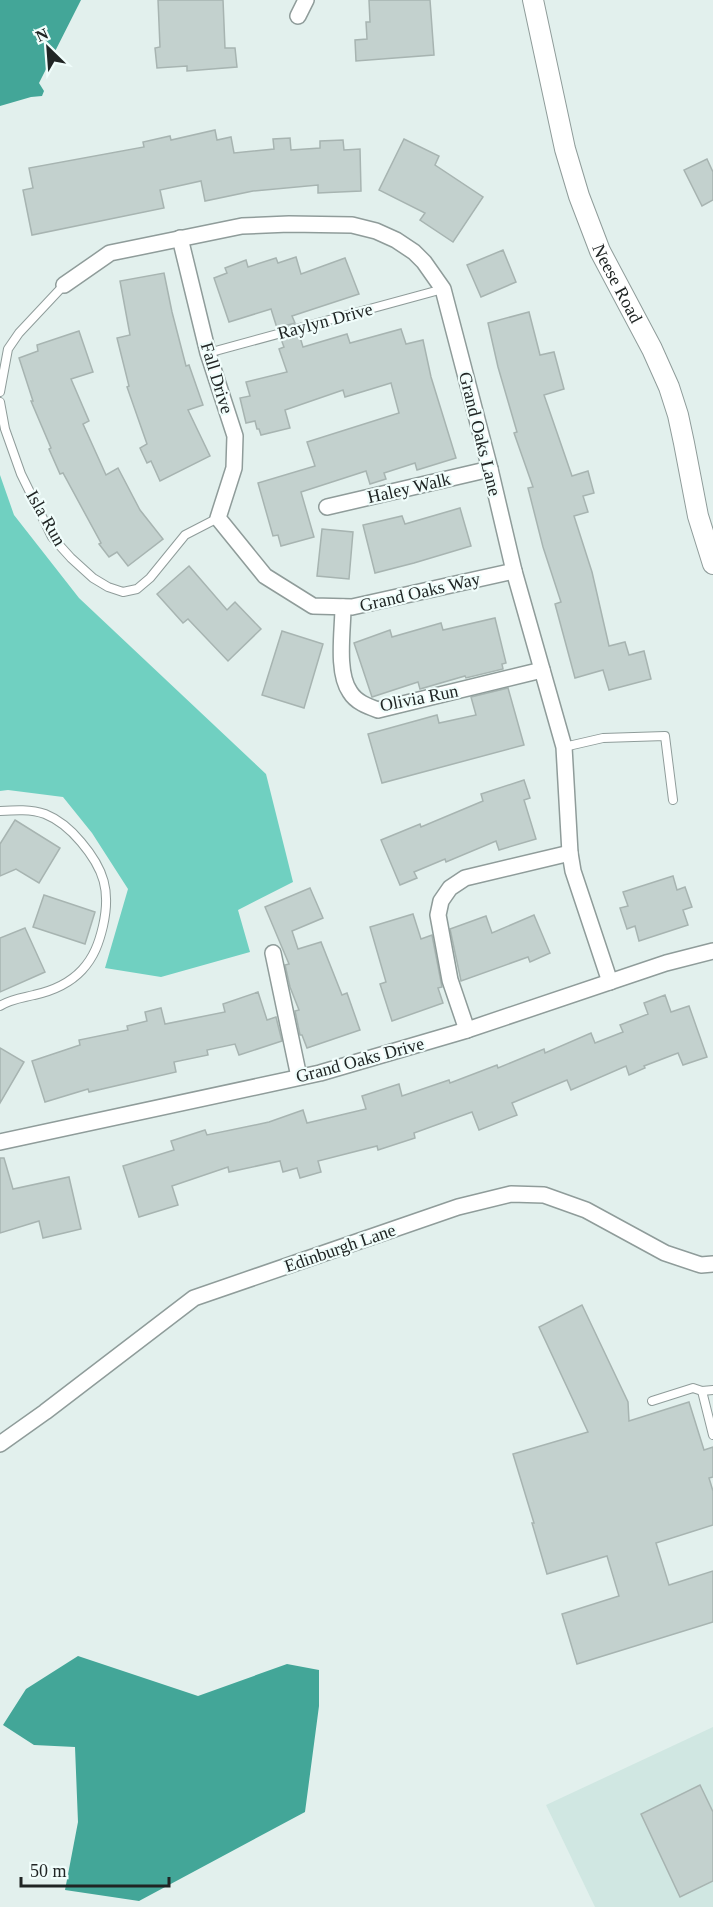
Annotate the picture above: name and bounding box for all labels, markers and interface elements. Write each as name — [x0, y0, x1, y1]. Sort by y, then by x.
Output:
north arrow — [18, 18, 78, 78]
text: N — [33, 25, 51, 45]
street label: Neese Road — [588, 241, 646, 326]
street label: Raylyn Drive — [275, 299, 375, 343]
street label: Fall Drive — [197, 340, 237, 416]
street label: Grand Oaks Lane — [455, 370, 505, 498]
street label: Haley Walk — [365, 469, 453, 507]
street label: Isla Run — [22, 487, 70, 549]
street label: Grand Oaks Way — [358, 568, 482, 616]
street label: Olivia Run — [378, 681, 460, 715]
street label: Grand Oaks Drive — [294, 1033, 426, 1087]
street label: Edinburgh Lane — [282, 1220, 398, 1276]
scale bar — [21, 1850, 170, 1888]
text: 50 m — [30, 1861, 67, 1881]

